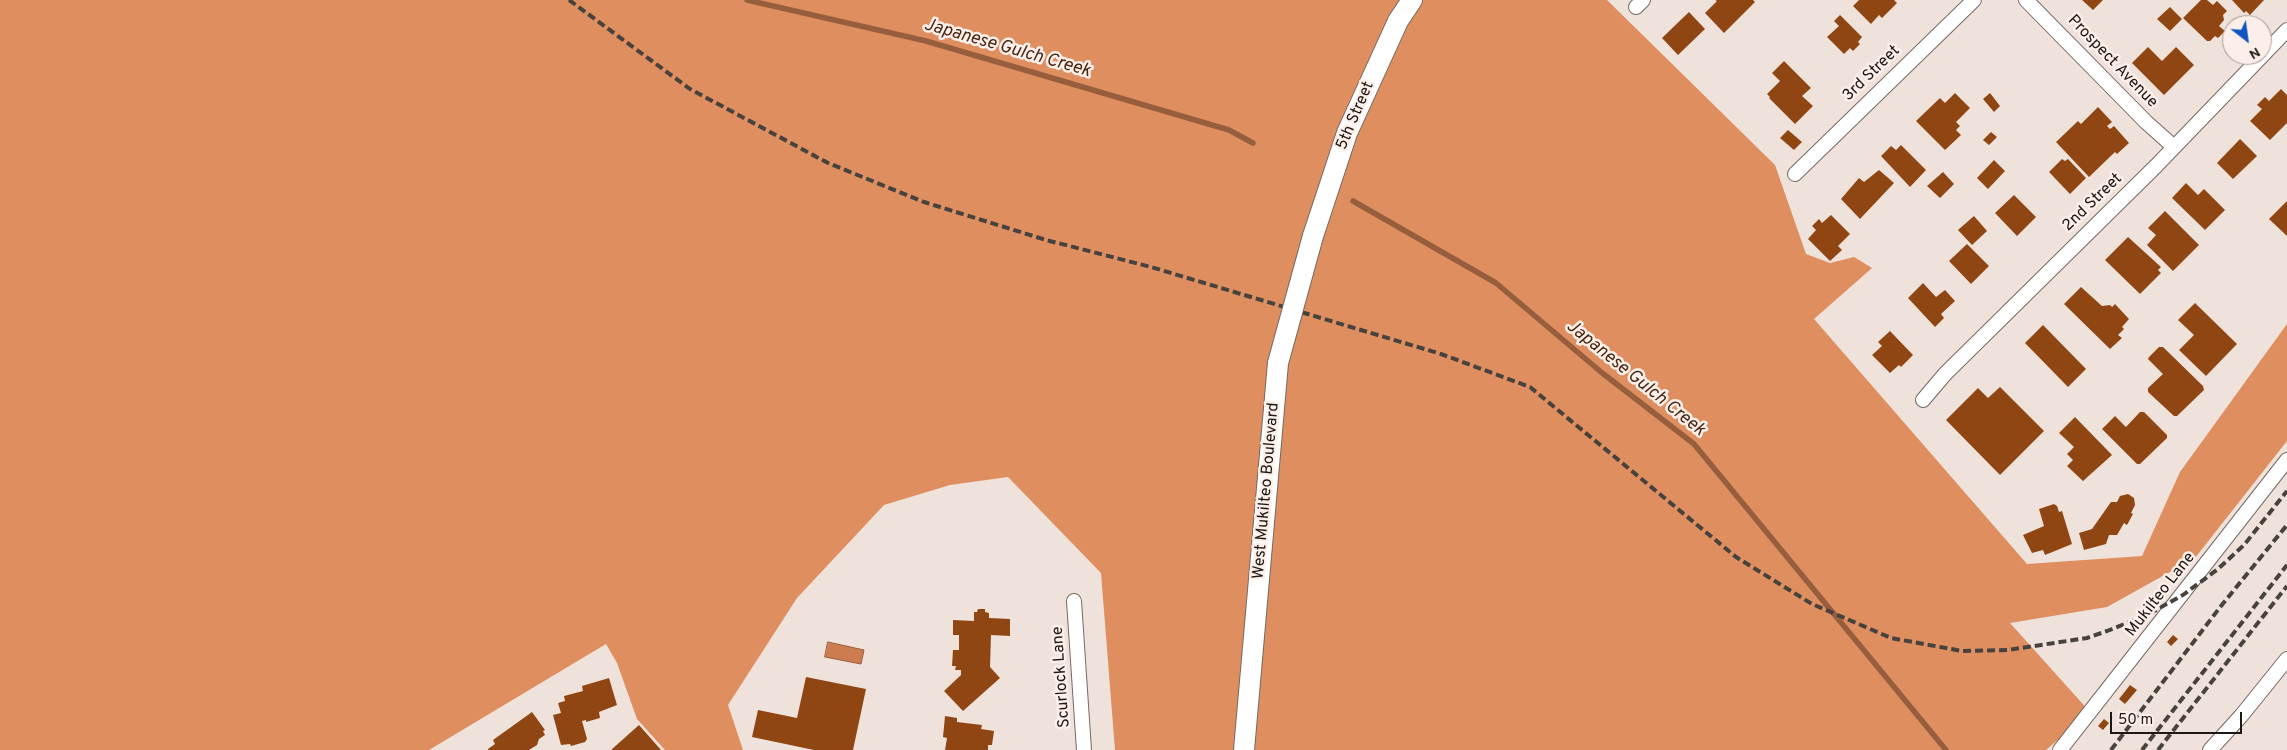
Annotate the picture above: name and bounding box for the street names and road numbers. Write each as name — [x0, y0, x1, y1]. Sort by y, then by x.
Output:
street label: Prospect Avenue — [2063, 12, 2161, 112]
street label: 3rd Street — [1839, 42, 1905, 106]
street label: 5th Street — [1333, 79, 1379, 153]
street label: 2nd Street — [2059, 170, 2127, 236]
street label: West Mukilteo Boulevard — [1250, 402, 1284, 580]
street label: Mukilteo Lane — [2122, 549, 2200, 641]
street label: Scurlock Lane — [1049, 626, 1075, 728]

